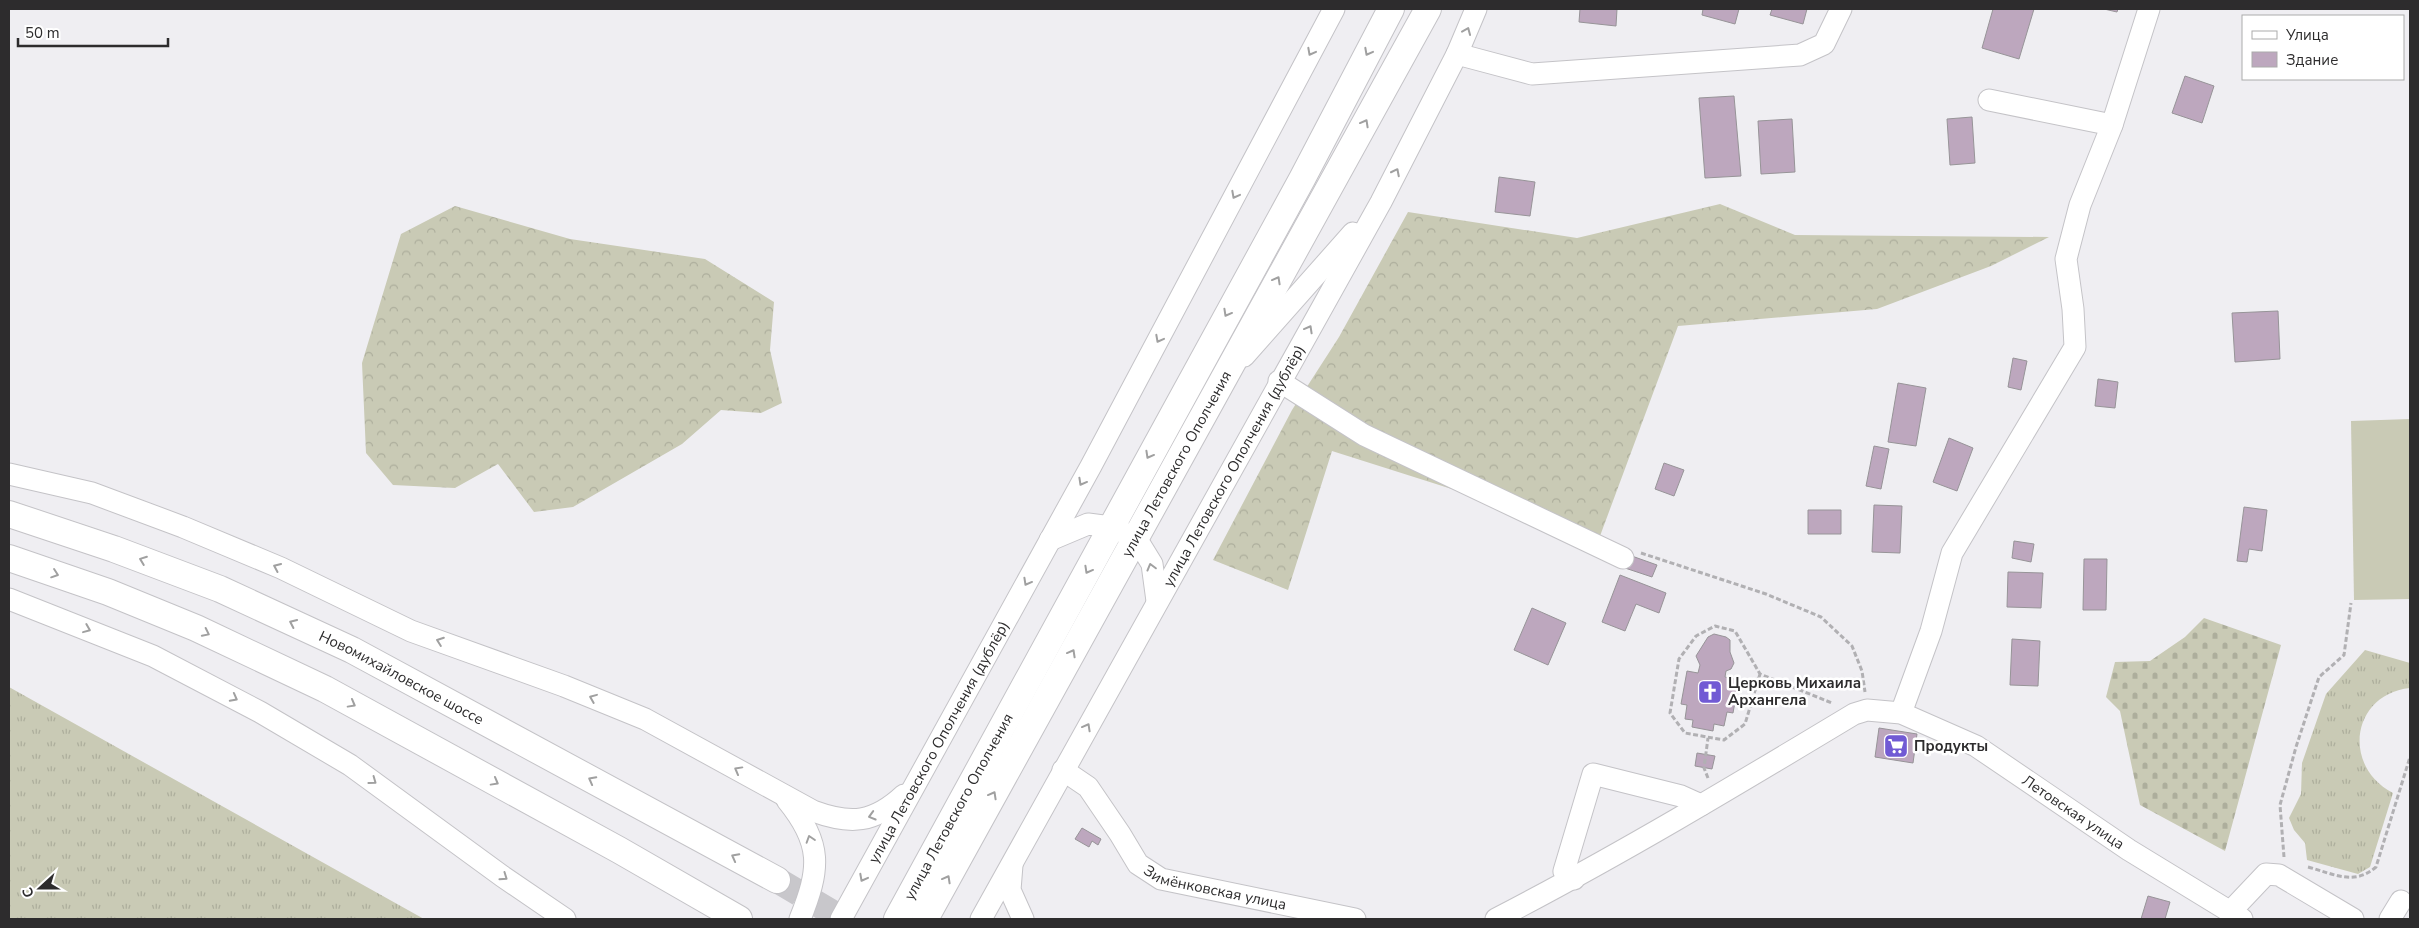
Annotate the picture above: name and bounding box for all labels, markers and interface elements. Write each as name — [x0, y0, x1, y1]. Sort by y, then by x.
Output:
scale bar — [18, 15, 168, 47]
legend — [2242, 15, 2404, 80]
text: 50 m — [25, 23, 60, 43]
text: Улица — [2285, 25, 2329, 45]
one-way arrow — [1461, 28, 1471, 36]
one-way arrow — [1307, 47, 1317, 56]
one-way arrow — [1364, 47, 1374, 56]
text: Здание — [2286, 50, 2338, 70]
one-way arrow — [1358, 119, 1368, 128]
one-way arrow — [1390, 168, 1400, 177]
one-way arrow — [1231, 190, 1241, 199]
one-way arrow — [1271, 277, 1281, 286]
one-way arrow — [1223, 308, 1233, 317]
one-way arrow — [1302, 325, 1312, 334]
one-way arrow — [1155, 334, 1165, 343]
street label: улица Летовского Ополчения (дублёр) — [1158, 341, 1309, 590]
street label: улица Летовского Ополчения — [1117, 367, 1236, 561]
one-way arrow — [1145, 450, 1155, 459]
one-way arrow — [1079, 477, 1089, 486]
one-way arrow — [139, 556, 148, 566]
one-way arrow — [273, 562, 282, 573]
one-way arrow — [1147, 564, 1157, 572]
one-way arrow — [1084, 565, 1094, 574]
one-way arrow — [50, 568, 59, 578]
one-way arrow — [1023, 577, 1033, 586]
street label: улица Летовского Ополчения (дублёр) — [864, 617, 1012, 865]
one-way arrow — [289, 618, 298, 629]
one-way arrow — [82, 623, 91, 634]
street label: Новомихайловское шоссе — [316, 626, 487, 729]
one-way arrow — [201, 627, 210, 637]
one-way arrow — [437, 637, 445, 647]
one-way arrow — [1066, 649, 1076, 658]
place label: Церковь Михаила Архангела — [1728, 673, 1861, 710]
church icon: Церковь Михаила Архангела — [1697, 679, 1723, 705]
one-way arrow — [228, 692, 237, 702]
one-way arrow — [589, 693, 598, 704]
one-way arrow — [347, 698, 356, 708]
street label: улица Летовского Ополчения — [899, 711, 1017, 903]
one-way arrow — [1081, 724, 1091, 733]
supermarket icon: Продукты — [1883, 733, 1909, 759]
place label: Продукты — [1914, 736, 1988, 756]
one-way arrow — [735, 766, 744, 776]
street label: Летовская улица — [2018, 770, 2128, 854]
one-way arrow — [367, 776, 376, 784]
one-way arrow — [489, 776, 498, 786]
one-way arrow — [588, 776, 597, 786]
one-way arrow — [987, 791, 997, 800]
one-way arrow — [867, 810, 876, 821]
one-way arrow — [805, 835, 815, 844]
one-way arrow — [731, 853, 740, 863]
street label: Зимёнковская улица — [1140, 860, 1288, 915]
north arrow — [15, 863, 65, 913]
one-way arrow — [498, 871, 508, 880]
one-way arrow — [859, 872, 869, 881]
one-way arrow — [941, 875, 951, 884]
text: С — [18, 884, 39, 900]

